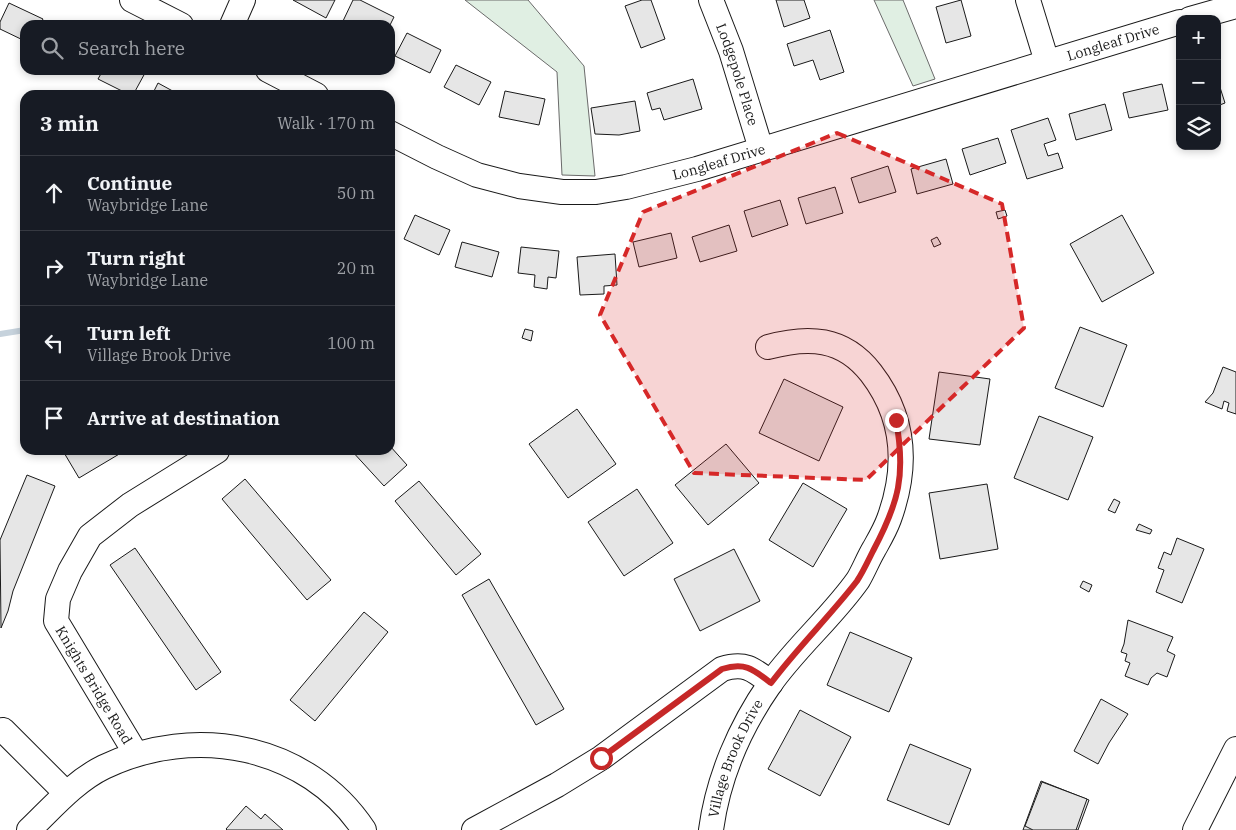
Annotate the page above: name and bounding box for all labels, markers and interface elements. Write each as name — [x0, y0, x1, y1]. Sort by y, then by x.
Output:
map controls — [1176, 15, 1221, 150]
button: + — [1176, 15, 1221, 60]
search box — [20, 20, 395, 75]
street label: Longleaf Drive — [1065, 20, 1161, 65]
street label: Lodgepole Place — [712, 21, 762, 128]
icon: search — [38, 34, 66, 62]
text: Search here — [78, 36, 185, 60]
button: − — [1176, 60, 1221, 105]
button: layers — [1176, 105, 1221, 150]
text: 3 min — [40, 109, 99, 137]
text: Walk · 170 m — [277, 113, 375, 133]
street label: Longleaf Drive — [671, 140, 767, 184]
text: Continue — [87, 171, 172, 195]
icon: ahead — [40, 179, 68, 207]
text: 50 m — [337, 183, 375, 203]
text: Waybridge Lane — [87, 195, 208, 215]
text: Turn right — [87, 246, 185, 270]
icon: right — [40, 254, 68, 282]
text: 20 m — [337, 258, 375, 278]
text: Waybridge Lane — [87, 270, 208, 290]
text: Turn left — [87, 321, 170, 345]
icon: left — [40, 329, 68, 357]
text: 100 m — [327, 333, 375, 353]
text: Village Brook Drive — [87, 345, 231, 365]
icon: arrive — [40, 404, 68, 432]
text: Arrive at destination — [87, 406, 280, 430]
route end — [885, 409, 908, 432]
street label: Knights Bridge Road — [52, 623, 137, 748]
street label: Village Brook Drive — [704, 696, 767, 819]
route start — [590, 747, 613, 770]

